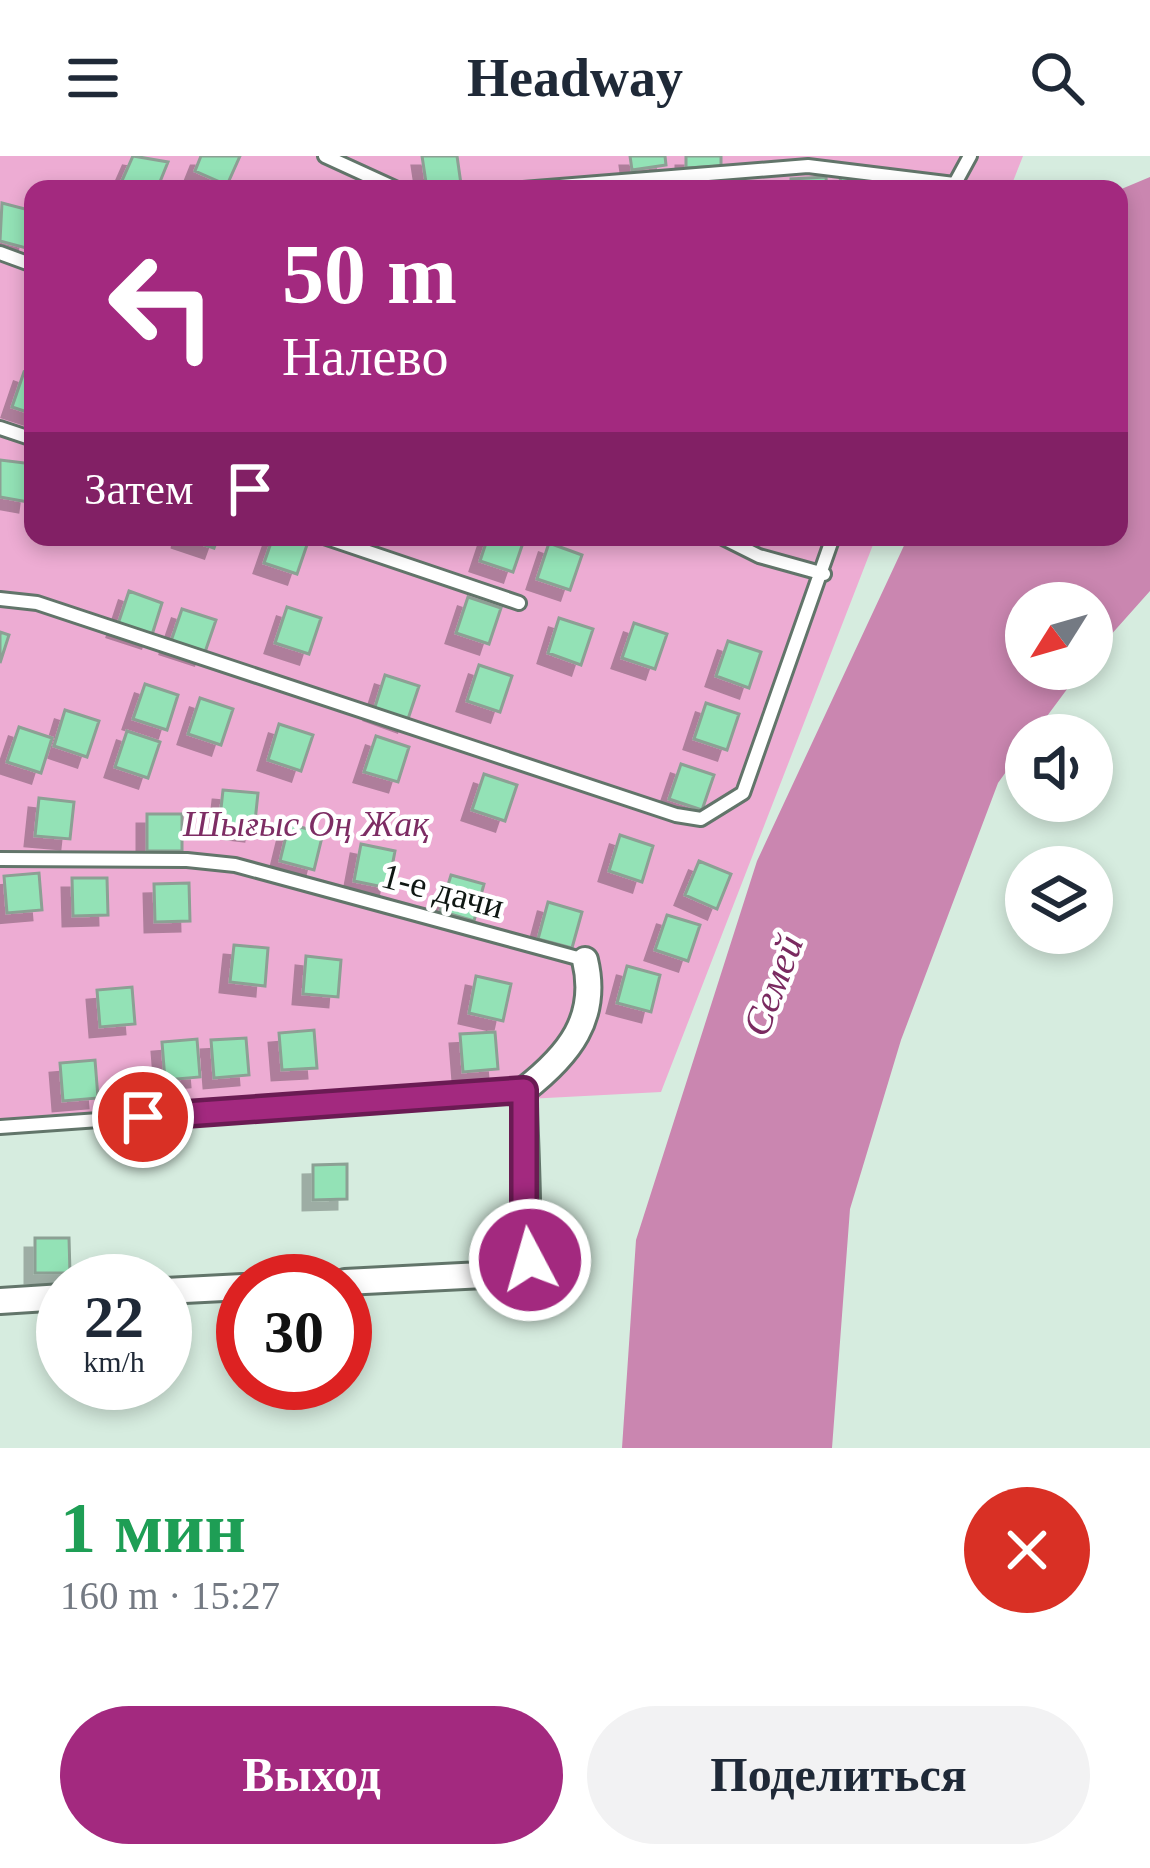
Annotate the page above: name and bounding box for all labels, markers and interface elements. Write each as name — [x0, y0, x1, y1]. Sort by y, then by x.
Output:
icon: menu — [60, 45, 126, 111]
icon: search — [1024, 45, 1090, 111]
text: Headway — [467, 48, 683, 108]
icon: left — [84, 228, 240, 384]
text: 50 m — [282, 228, 457, 321]
text: Налево — [282, 327, 448, 387]
icon: arrive — [217, 456, 283, 522]
text: Затем — [84, 464, 193, 514]
north arrow — [1005, 582, 1113, 690]
map controls — [1005, 582, 1113, 954]
button: sound — [1005, 714, 1113, 822]
park label: Шығыс Оң Жақ — [182, 804, 430, 844]
button: layers — [1005, 846, 1113, 954]
street label: 1-е дачи — [377, 855, 508, 926]
water label: Семей — [734, 928, 811, 1042]
pin — [92, 1066, 194, 1168]
icon: arrive — [110, 1084, 176, 1150]
position arrow — [467, 1197, 593, 1323]
speed limit sign: 30 — [216, 1254, 372, 1410]
text: 22 — [84, 1284, 144, 1350]
text: km/h — [83, 1345, 145, 1378]
button: close — [964, 1487, 1090, 1613]
text: 1 мин — [60, 1488, 246, 1568]
text: 160 m · 15:27 — [60, 1574, 280, 1617]
button: Выход — [60, 1706, 563, 1844]
button: Поделиться — [587, 1706, 1090, 1844]

